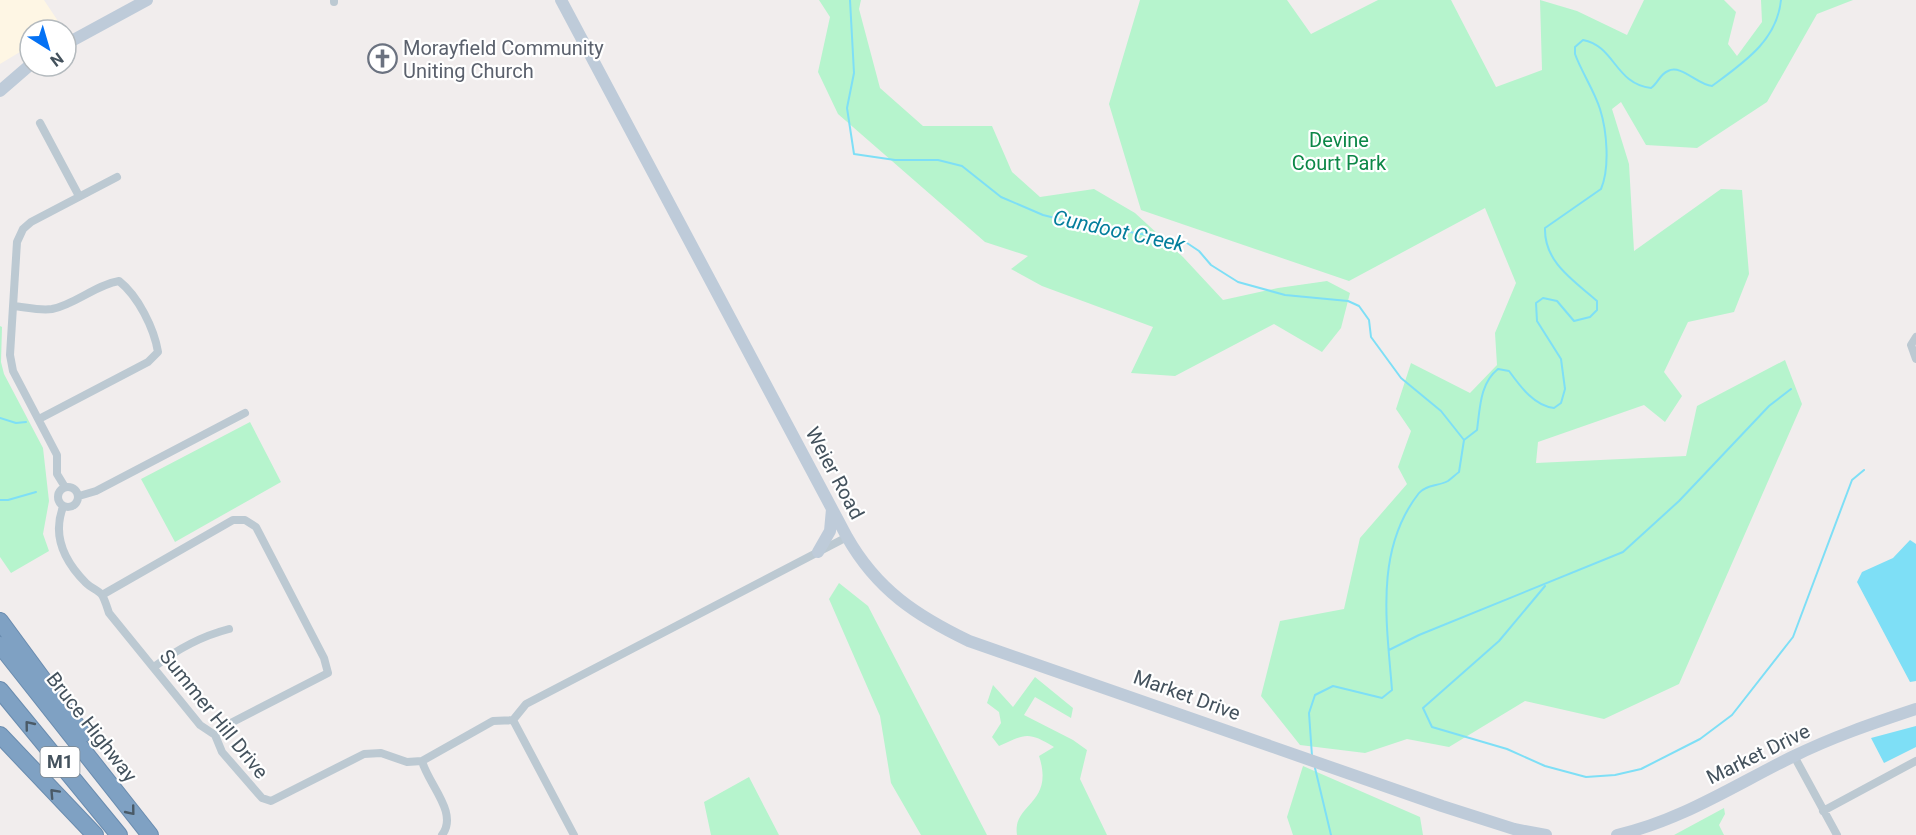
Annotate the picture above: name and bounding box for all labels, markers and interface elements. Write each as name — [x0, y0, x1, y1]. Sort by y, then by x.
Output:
north arrow — [18, 18, 78, 78]
place label: Morayfield Community Uniting Church — [403, 36, 604, 83]
church icon: Morayfield Community Uniting Church — [366, 43, 398, 75]
text: N — [46, 49, 67, 71]
park label: Devine Court Park — [1292, 128, 1387, 175]
water label: Cundoot Creek — [1051, 205, 1188, 257]
street label: Weier Road — [801, 423, 869, 523]
street label: Summer Hill Drive — [155, 645, 273, 783]
street label: Market Drive — [1130, 665, 1244, 725]
street label: Bruce Highway — [42, 667, 143, 787]
street label: Market Drive — [1702, 719, 1814, 789]
one-way arrow — [25, 721, 36, 732]
road number: M1 — [40, 747, 80, 777]
one-way arrow — [51, 789, 62, 800]
one-way arrow — [124, 805, 135, 816]

